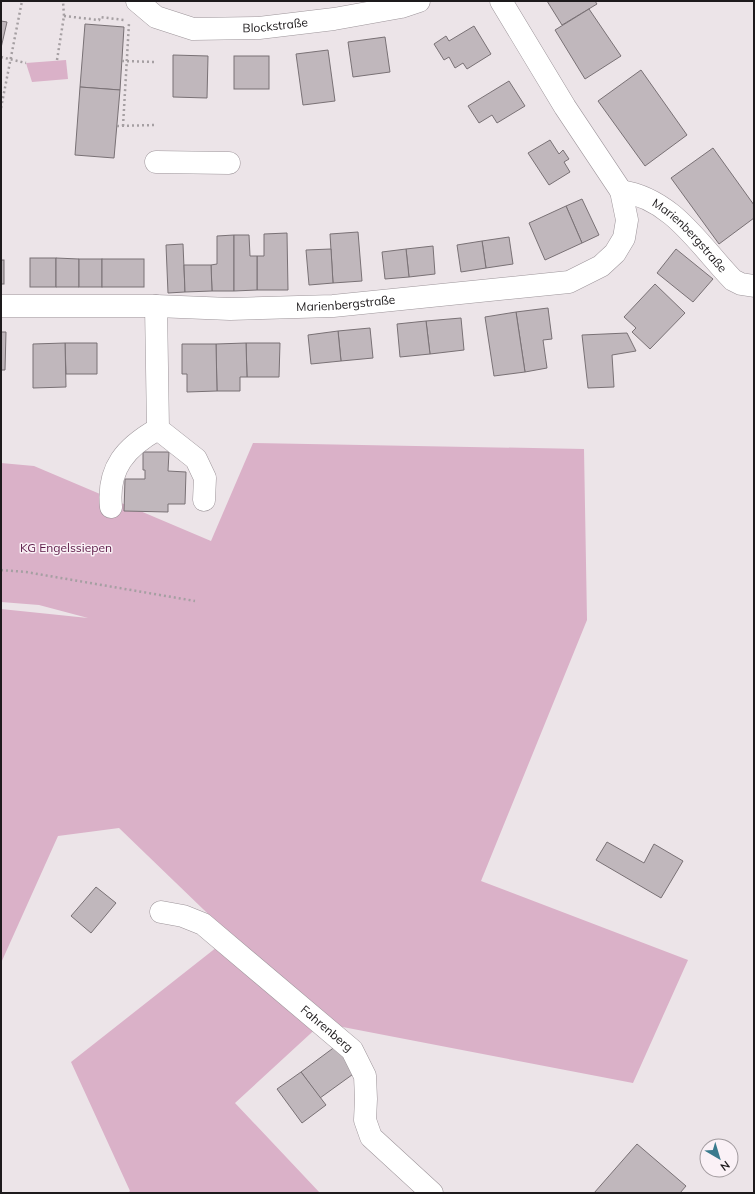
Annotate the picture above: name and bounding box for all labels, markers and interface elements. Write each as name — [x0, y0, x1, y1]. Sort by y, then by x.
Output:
street label: Blockstraße — [242, 14, 309, 35]
street label: Marienbergstraße — [650, 195, 730, 275]
street label: Marienbergstraße — [296, 292, 396, 314]
park label: KG Engelssiepen — [20, 540, 112, 555]
street label: Fahrenberg — [298, 1002, 356, 1055]
north arrow — [699, 1138, 739, 1178]
text: N — [718, 1158, 733, 1174]

